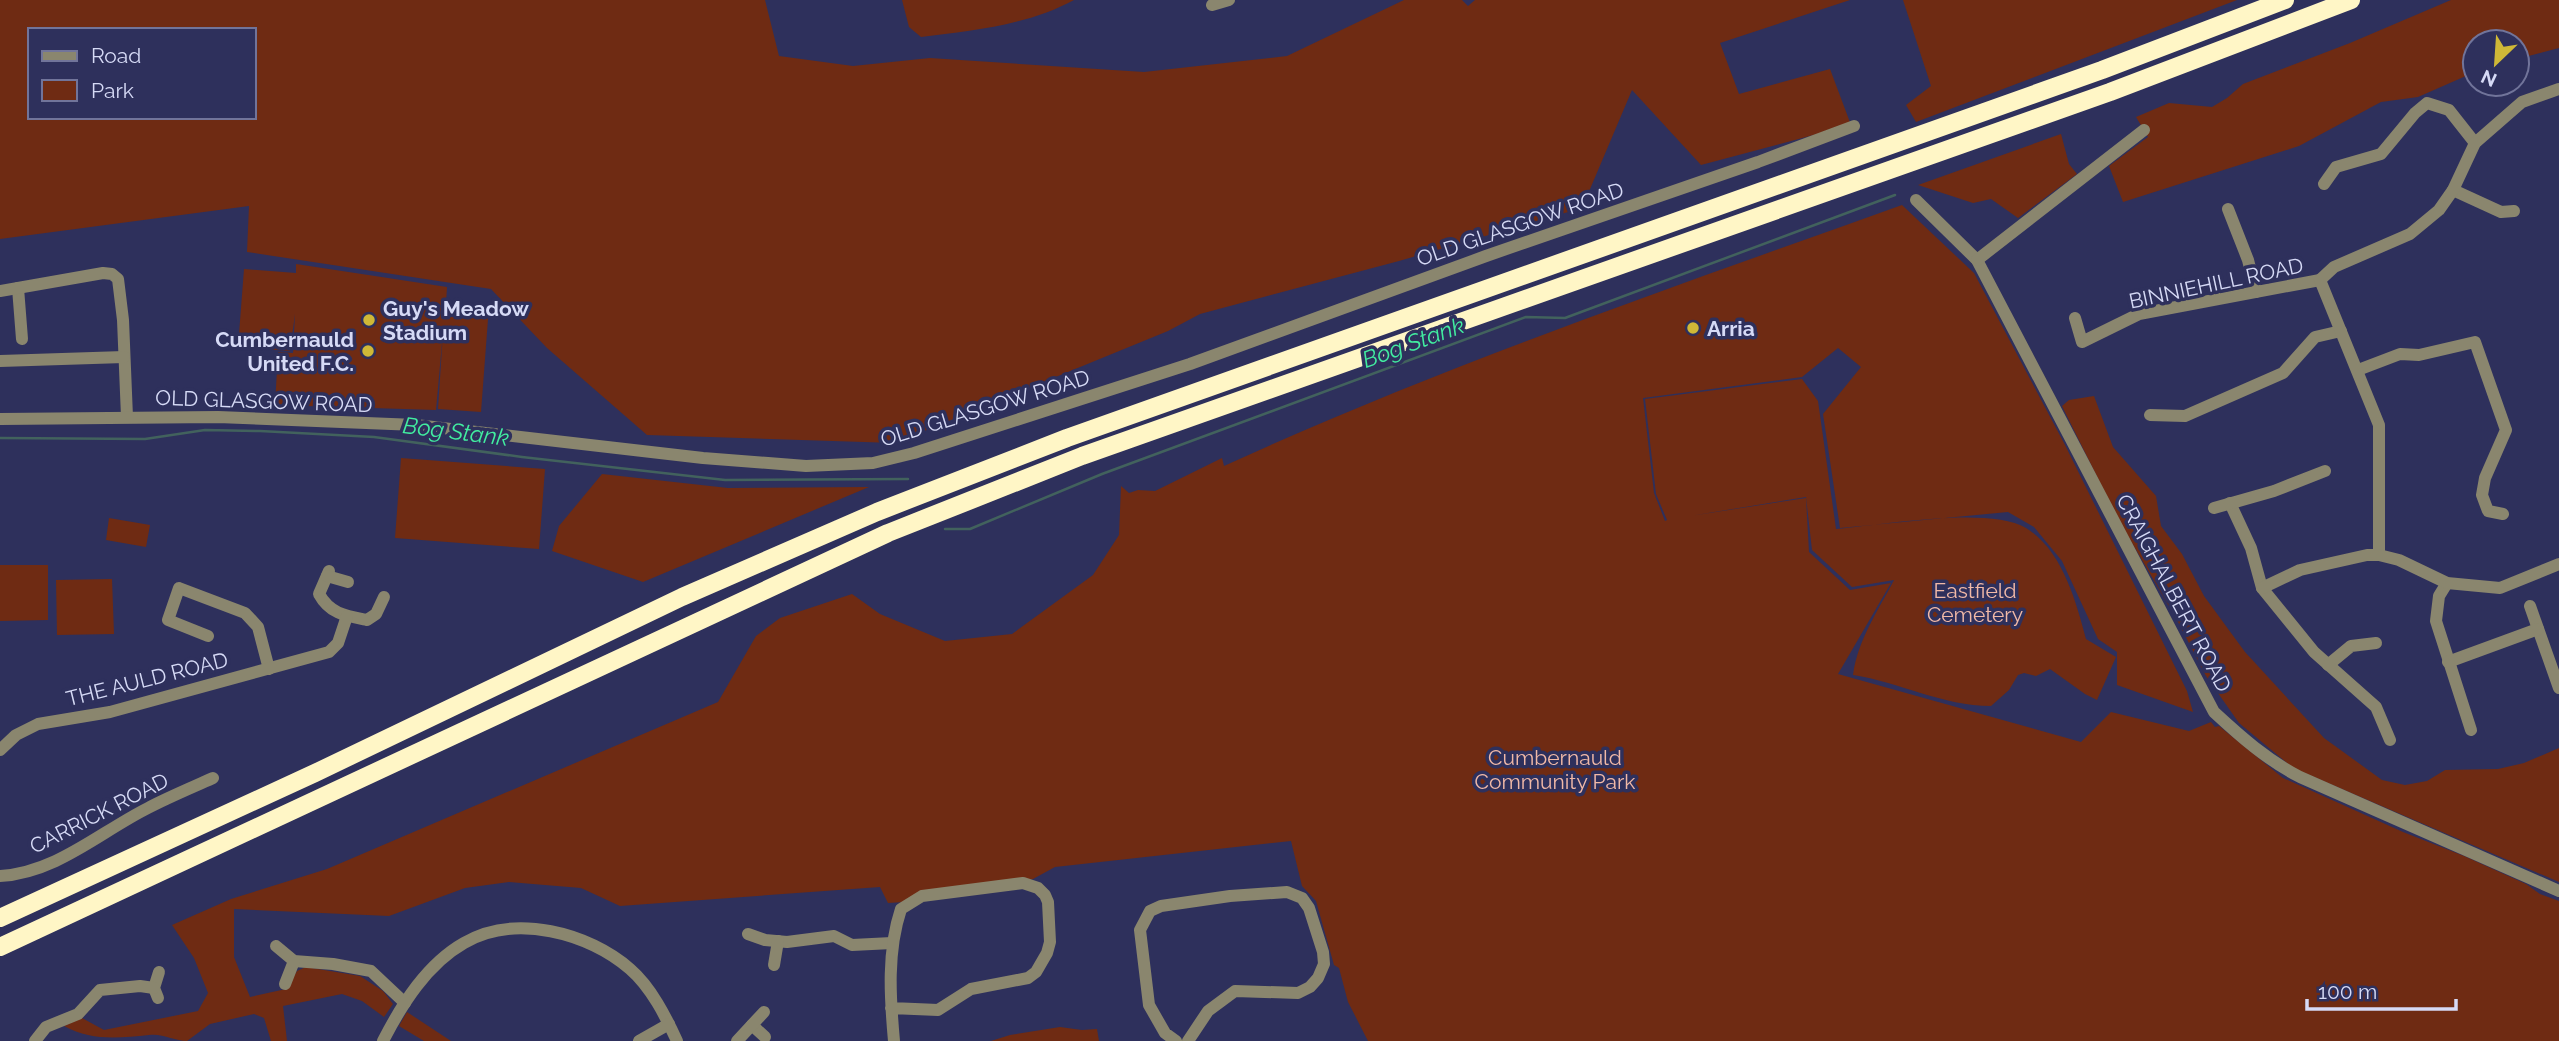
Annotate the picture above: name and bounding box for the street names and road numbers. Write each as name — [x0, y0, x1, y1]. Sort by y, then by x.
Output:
street label: OLD GLASGOW ROAD — [1413, 177, 1627, 271]
street label: BINNIEHILL ROAD — [2126, 252, 2306, 314]
street label: OLD GLASGOW ROAD — [877, 364, 1093, 452]
street label: OLD GLASGOW ROAD — [155, 385, 373, 417]
street label: CRAIGHALBERT ROAD — [2111, 490, 2237, 696]
street label: THE AULD ROAD — [63, 647, 231, 711]
street label: CARRICK ROAD — [26, 767, 172, 859]

